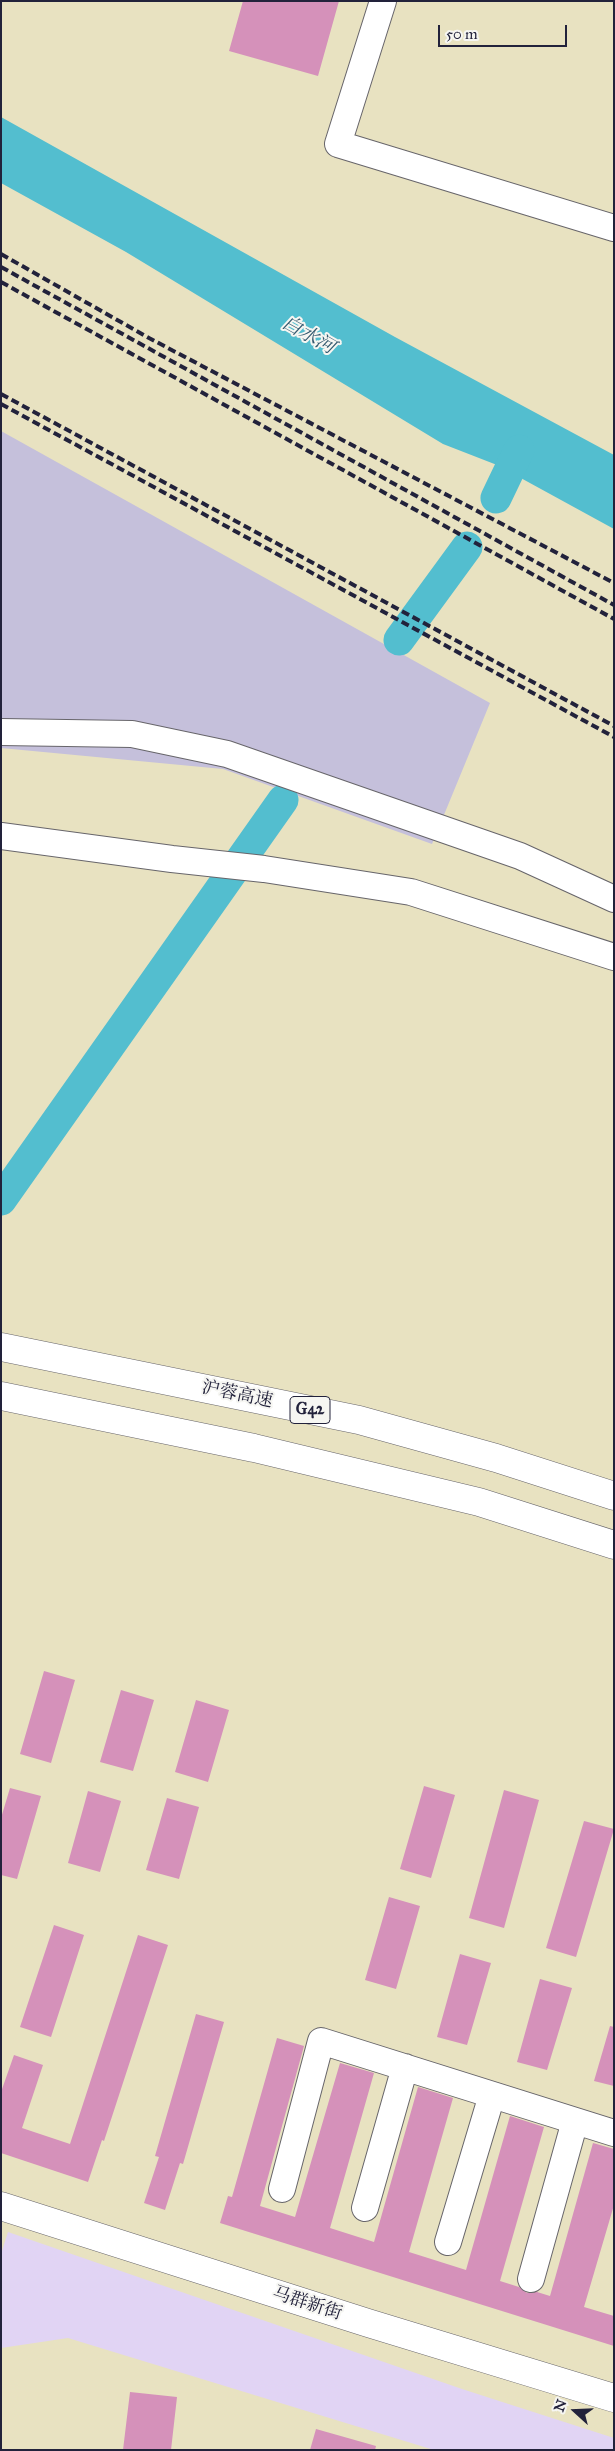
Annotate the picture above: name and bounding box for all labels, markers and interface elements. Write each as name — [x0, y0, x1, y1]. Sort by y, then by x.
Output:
scale bar — [440, 15, 569, 47]
text: 50 m — [446, 25, 478, 43]
water label: 白水河 — [278, 312, 338, 360]
street label: 沪蓉高速 — [200, 1377, 274, 1413]
road number: G42 — [290, 1396, 330, 1424]
street label: 马群新街 — [269, 2283, 345, 2325]
north arrow — [550, 2386, 600, 2436]
text: N — [550, 2397, 570, 2414]

